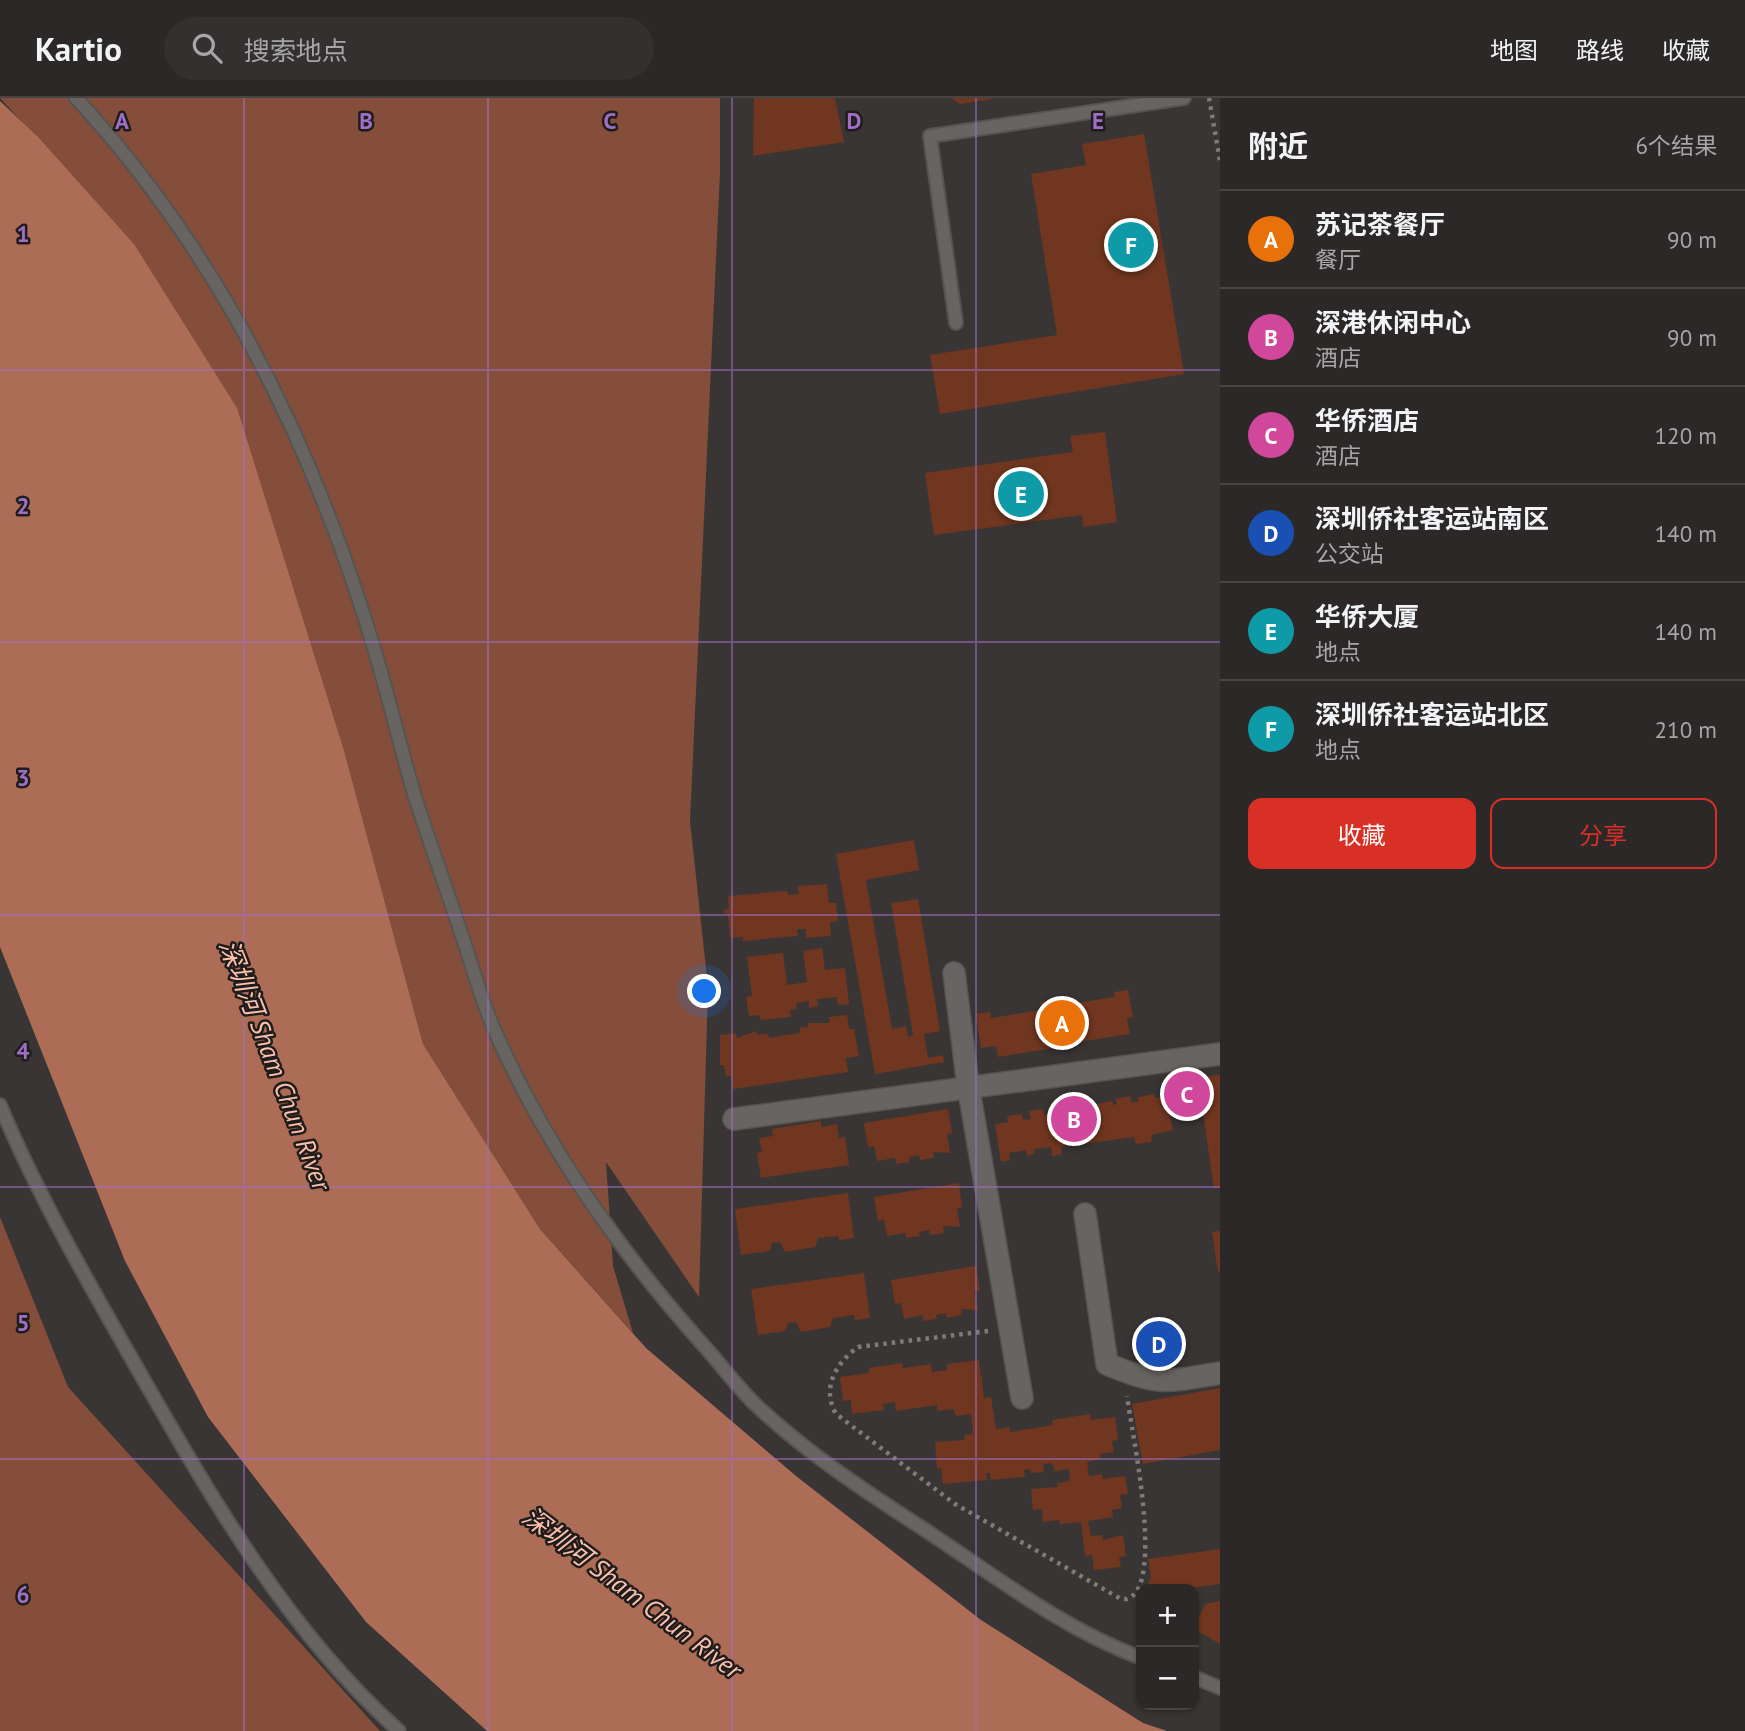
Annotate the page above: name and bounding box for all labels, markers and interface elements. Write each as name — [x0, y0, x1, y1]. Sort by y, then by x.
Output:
search box — [164, 17, 654, 80]
text: Kartio — [35, 27, 122, 70]
icon: search — [188, 29, 226, 67]
text: 搜索地点 — [244, 34, 348, 67]
text: 地图 — [1490, 35, 1538, 66]
text: 路线 — [1576, 35, 1624, 66]
text: 收藏 — [1662, 35, 1710, 66]
text: A — [115, 106, 129, 135]
text: B — [359, 106, 373, 135]
text: C — [604, 106, 617, 135]
text: D — [847, 106, 861, 135]
text: E — [1092, 106, 1104, 135]
text: 附近 — [1248, 126, 1308, 165]
text: 6个结果 — [1635, 131, 1717, 160]
text: 苏记茶餐厅 — [1315, 208, 1445, 241]
text: 1 — [16, 219, 30, 248]
pin: F — [1108, 219, 1154, 271]
text: A — [1264, 225, 1278, 254]
text: 90 m — [1667, 225, 1717, 254]
text: 餐厅 — [1315, 245, 1361, 274]
text: 深港休闲中心 — [1315, 306, 1471, 339]
text: B — [1264, 323, 1278, 352]
text: 90 m — [1667, 323, 1717, 352]
text: 酒店 — [1315, 343, 1361, 372]
text: 华侨酒店 — [1315, 404, 1419, 437]
text: C — [1265, 421, 1277, 450]
text: 120 m — [1655, 421, 1717, 450]
text: 酒店 — [1315, 441, 1361, 470]
pin: E — [998, 468, 1044, 520]
text: 2 — [16, 491, 30, 520]
text: 深圳侨社客运站南区 — [1315, 502, 1549, 535]
text: D — [1264, 519, 1278, 548]
text: 140 m — [1655, 519, 1717, 548]
text: 公交站 — [1315, 539, 1384, 568]
text: 华侨大厦 — [1315, 600, 1419, 633]
text: E — [1265, 617, 1277, 646]
text: 140 m — [1655, 617, 1717, 646]
text: 地点 — [1315, 637, 1361, 666]
text: 深圳侨社客运站北区 — [1315, 698, 1549, 731]
text: F — [1265, 715, 1277, 744]
text: 210 m — [1655, 715, 1717, 744]
text: 地点 — [1315, 735, 1361, 764]
text: 3 — [16, 763, 30, 792]
button: 收藏 — [1248, 798, 1476, 869]
button: 分享 — [1490, 798, 1717, 869]
water label: 深圳河 Sham Chun River — [212, 935, 339, 1196]
your location — [687, 974, 721, 1008]
pin: A — [1039, 997, 1085, 1049]
text: 4 — [16, 1036, 30, 1065]
pin: C — [1164, 1068, 1210, 1120]
pin: B — [1051, 1093, 1097, 1145]
text: 5 — [16, 1308, 30, 1337]
pin: D — [1136, 1318, 1182, 1370]
water label: 深圳河 Sham Chun River — [516, 1499, 750, 1687]
text: 6 — [16, 1580, 30, 1609]
map controls — [1136, 1584, 1199, 1710]
button: + — [1136, 1584, 1199, 1647]
button: − — [1136, 1647, 1199, 1710]

